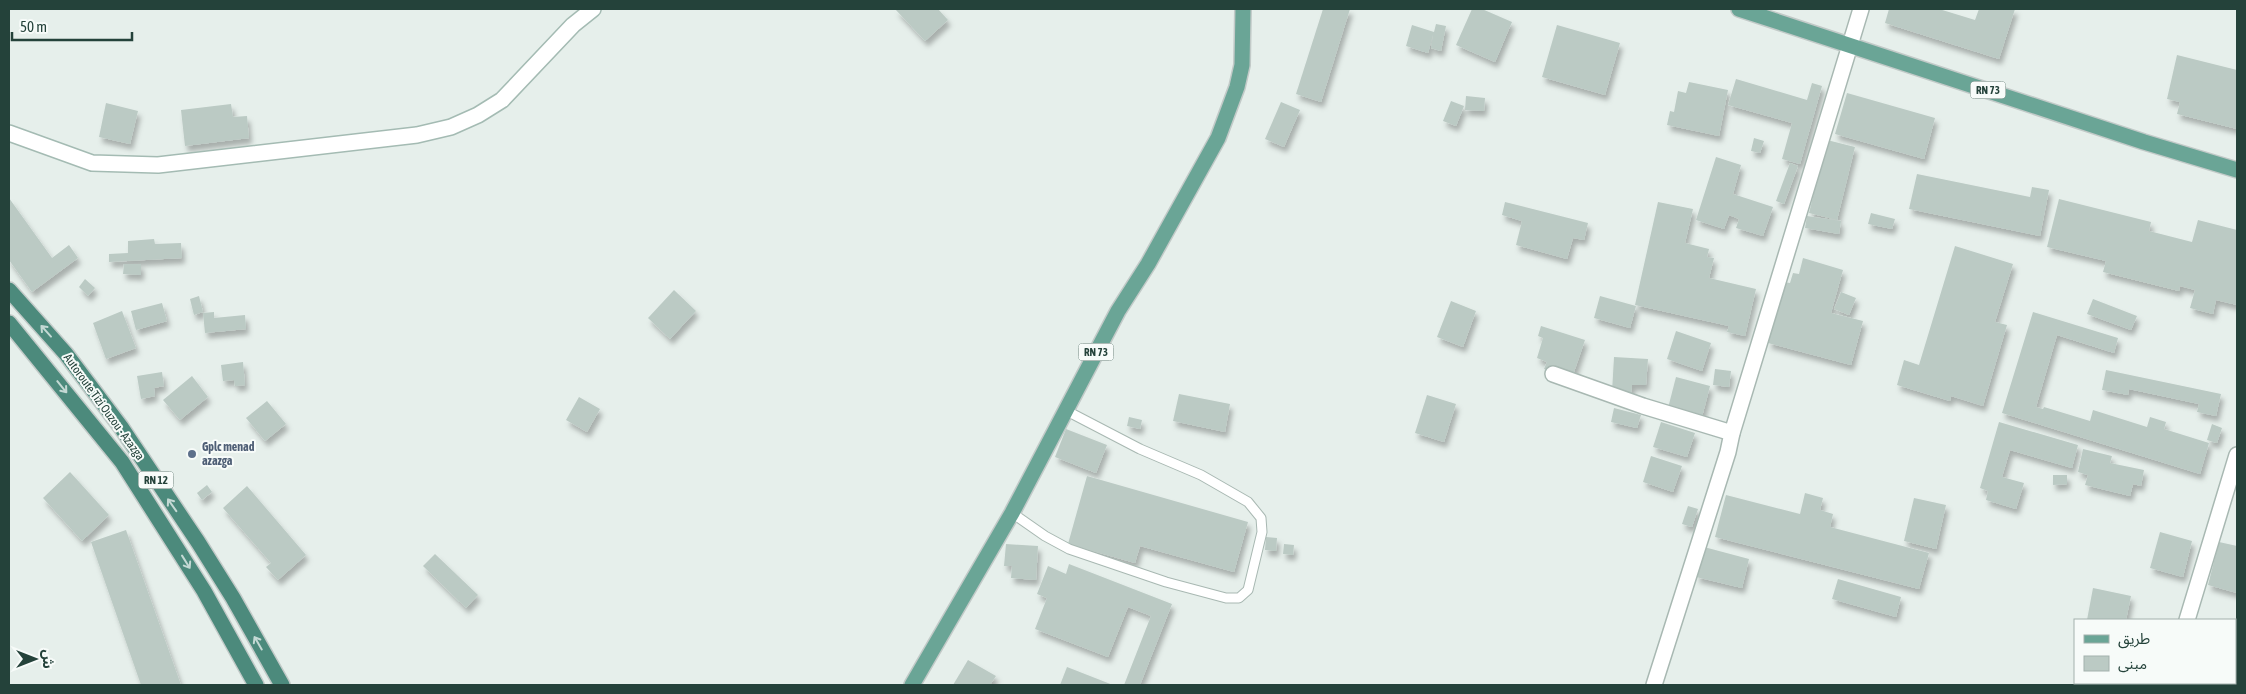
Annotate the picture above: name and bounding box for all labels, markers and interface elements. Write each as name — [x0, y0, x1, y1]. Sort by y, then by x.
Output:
scale bar — [12, 10, 132, 42]
text: 50 m — [20, 18, 47, 35]
road number: RN 73 — [1970, 82, 2006, 98]
one-way arrow — [40, 325, 51, 338]
road number: RN 73 — [1078, 344, 1114, 361]
street label: Autoroute Tizi Ouzou - Azazga — [61, 351, 147, 463]
one-way arrow — [57, 380, 68, 393]
place label: Gplc menad azazga — [202, 440, 255, 468]
marker: Gplc menad azazga — [186, 448, 198, 460]
road number: RN 12 — [138, 472, 174, 488]
one-way arrow — [167, 498, 177, 512]
one-way arrow — [182, 555, 192, 569]
legend — [2074, 619, 2236, 684]
text: طريق — [2118, 630, 2150, 649]
north arrow — [10, 634, 60, 684]
one-way arrow — [253, 635, 263, 650]
text: ش — [40, 649, 56, 669]
text: مبنى — [2118, 655, 2147, 673]

